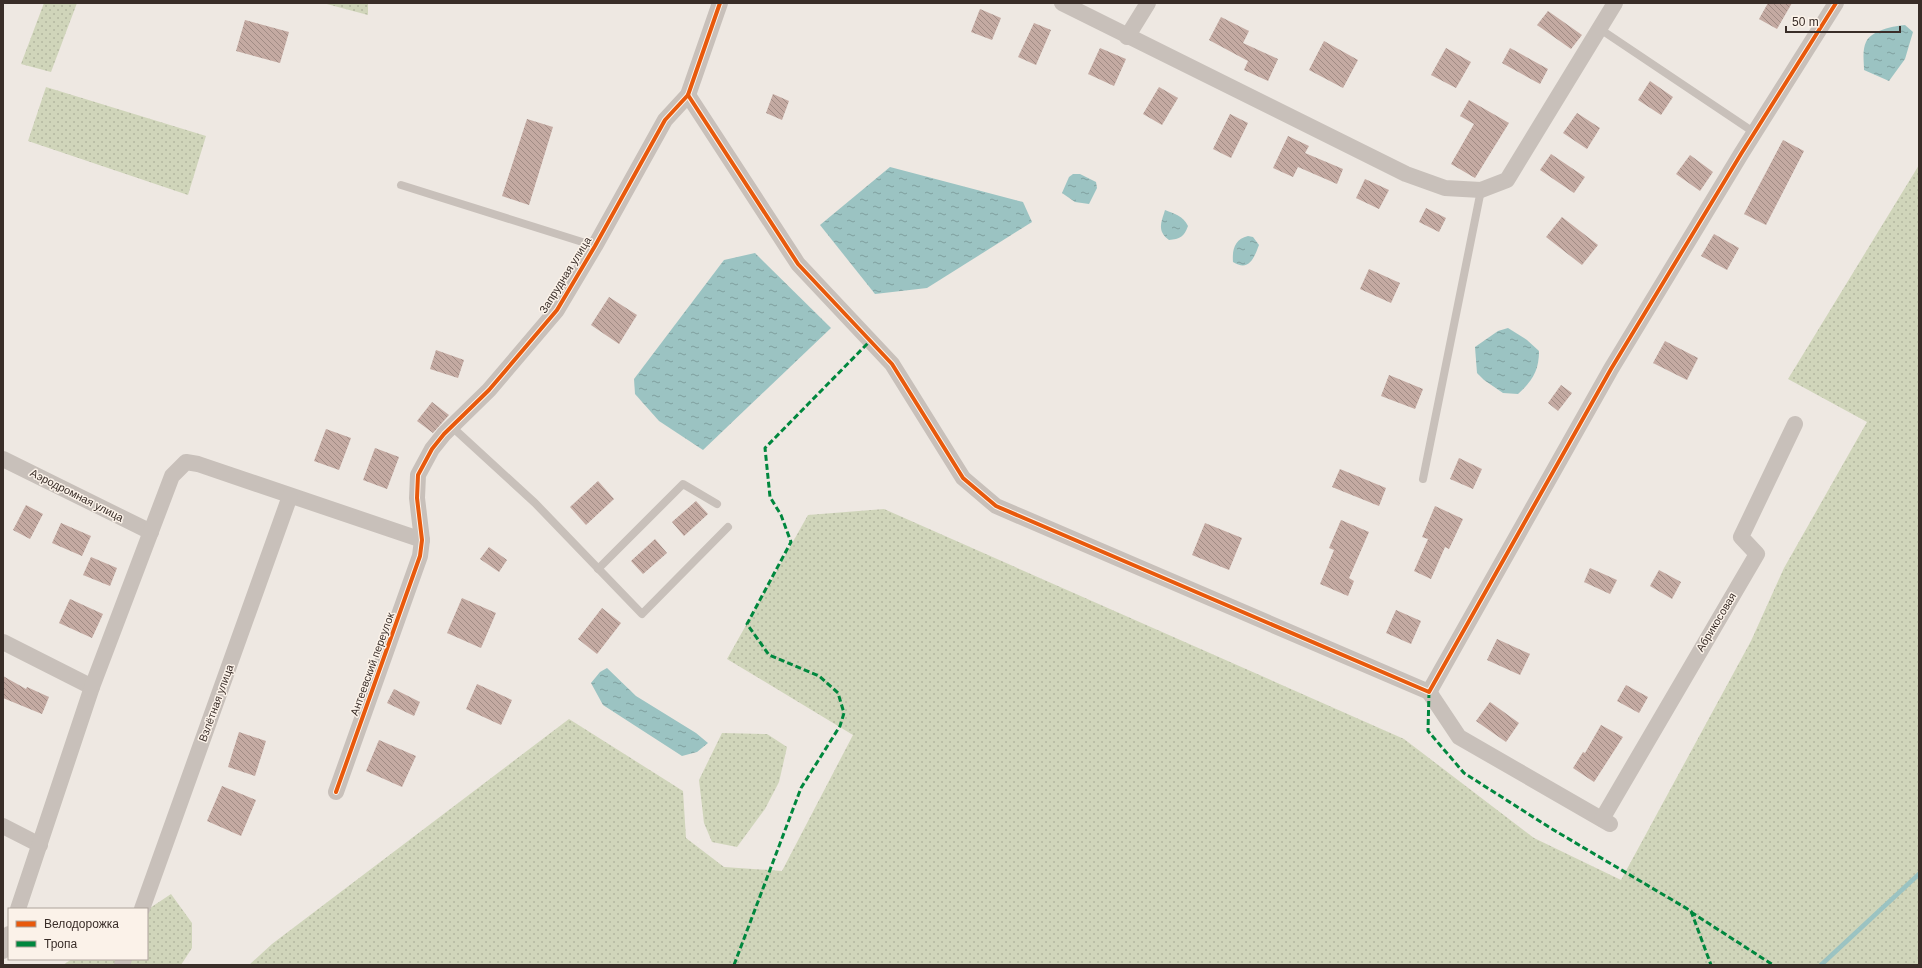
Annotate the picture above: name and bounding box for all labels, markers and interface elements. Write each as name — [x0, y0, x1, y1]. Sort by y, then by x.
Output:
scale bar — [1786, 8, 1900, 34]
text: 50 m — [1792, 15, 1819, 29]
street label: Запрудная улица — [537, 234, 594, 315]
street label: Аэродромная улица — [28, 466, 126, 524]
street label: Абрикосовая — [1694, 590, 1738, 654]
street label: Антеевский переулок — [348, 611, 396, 717]
street label: Взлётная улица — [196, 662, 236, 743]
legend — [8, 908, 148, 960]
text: Велодорожка — [44, 917, 119, 931]
text: Тропа — [44, 937, 78, 951]

